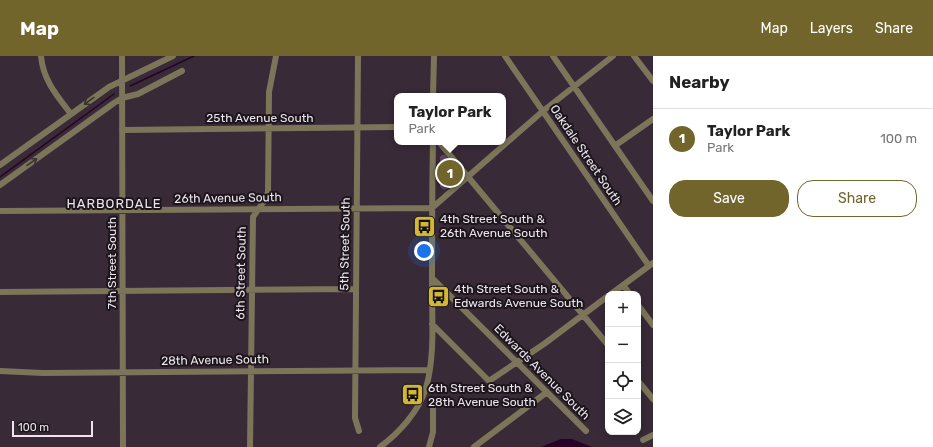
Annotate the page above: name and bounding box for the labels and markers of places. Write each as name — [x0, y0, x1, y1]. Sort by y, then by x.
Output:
pin: 1 — [437, 158, 463, 188]
place label: 4th Street South & 26th Avenue South — [440, 212, 547, 240]
bus stop icon: 4th Street South & 26th Avenue South — [412, 213, 438, 239]
place label: 4th Street South & Edwards Avenue South — [454, 282, 583, 310]
bus stop icon: 4th Street South & Edwards Avenue South — [425, 283, 451, 309]
place label: 6th Street South & 28th Avenue South — [428, 381, 536, 409]
bus stop icon: 6th Street South & 28th Avenue South — [400, 382, 426, 408]

